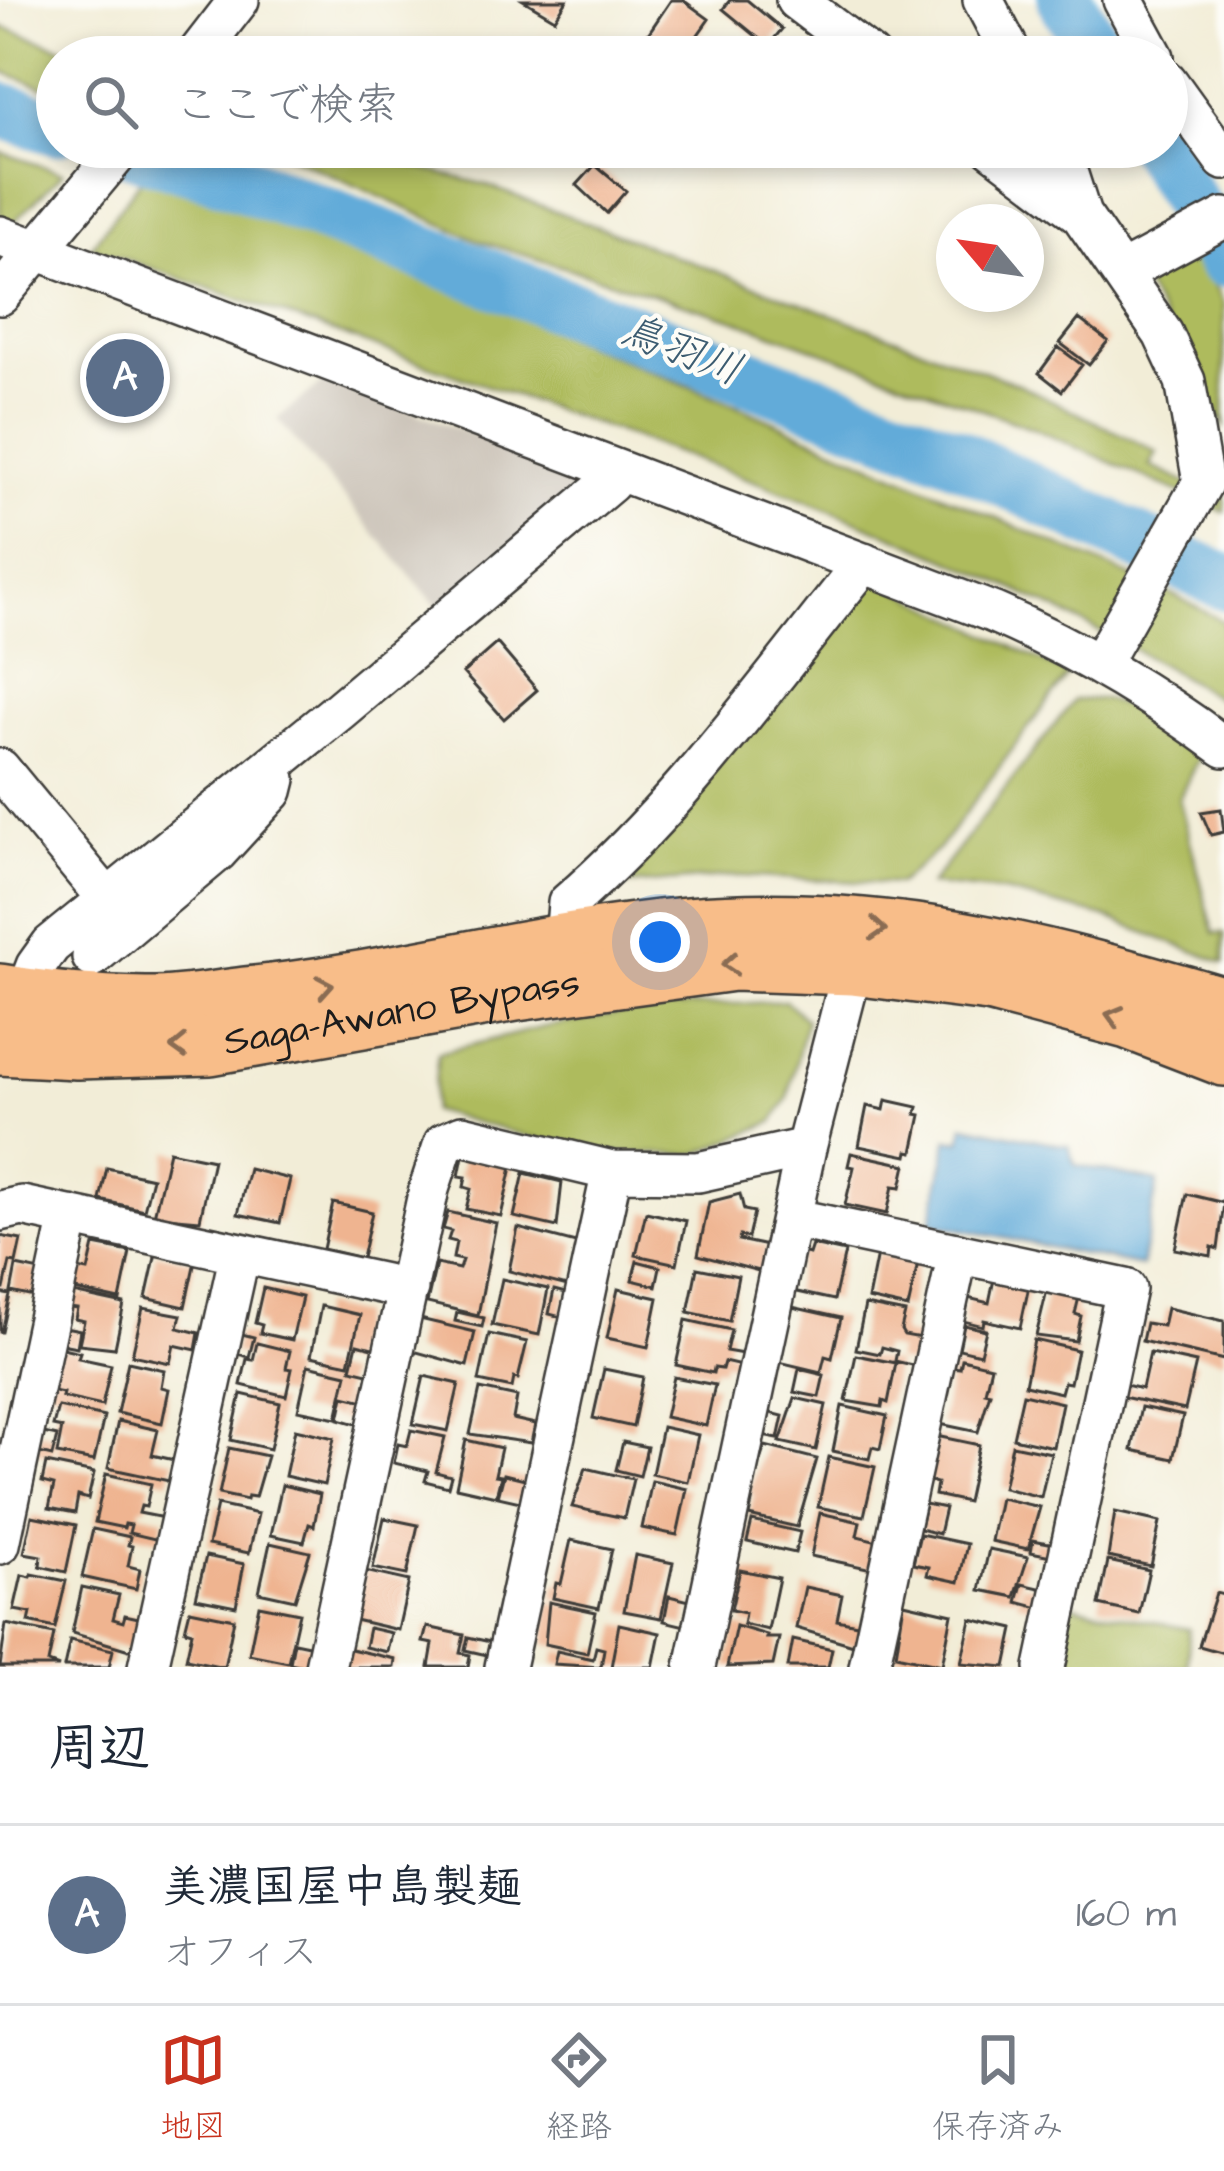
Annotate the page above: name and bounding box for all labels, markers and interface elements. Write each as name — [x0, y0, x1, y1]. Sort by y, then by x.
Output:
search box — [36, 36, 1188, 168]
icon: search — [78, 69, 144, 135]
text: ここで検索 — [174, 75, 399, 137]
north arrow — [936, 204, 1044, 312]
water label: 鳥羽川 — [612, 301, 750, 401]
pin: A — [86, 333, 164, 423]
your location — [630, 912, 690, 972]
one-way arrow — [869, 915, 888, 941]
one-way arrow — [720, 950, 739, 976]
street label: Saga-Awano Bypass — [220, 956, 583, 1070]
one-way arrow — [315, 974, 335, 1000]
one-way arrow — [1105, 1006, 1125, 1031]
one-way arrow — [169, 1034, 188, 1060]
text: 周辺 — [48, 1714, 150, 1785]
text: 美濃国屋中島製麺 — [162, 1857, 522, 1919]
text: A — [75, 1888, 99, 1942]
text: 160 m — [1076, 1888, 1176, 1942]
text: オフィス — [162, 1926, 318, 1980]
tab: 地図 — [160, 2027, 226, 2150]
tab: 経路 — [546, 2027, 612, 2150]
tab: 保存済み — [932, 2027, 1064, 2150]

